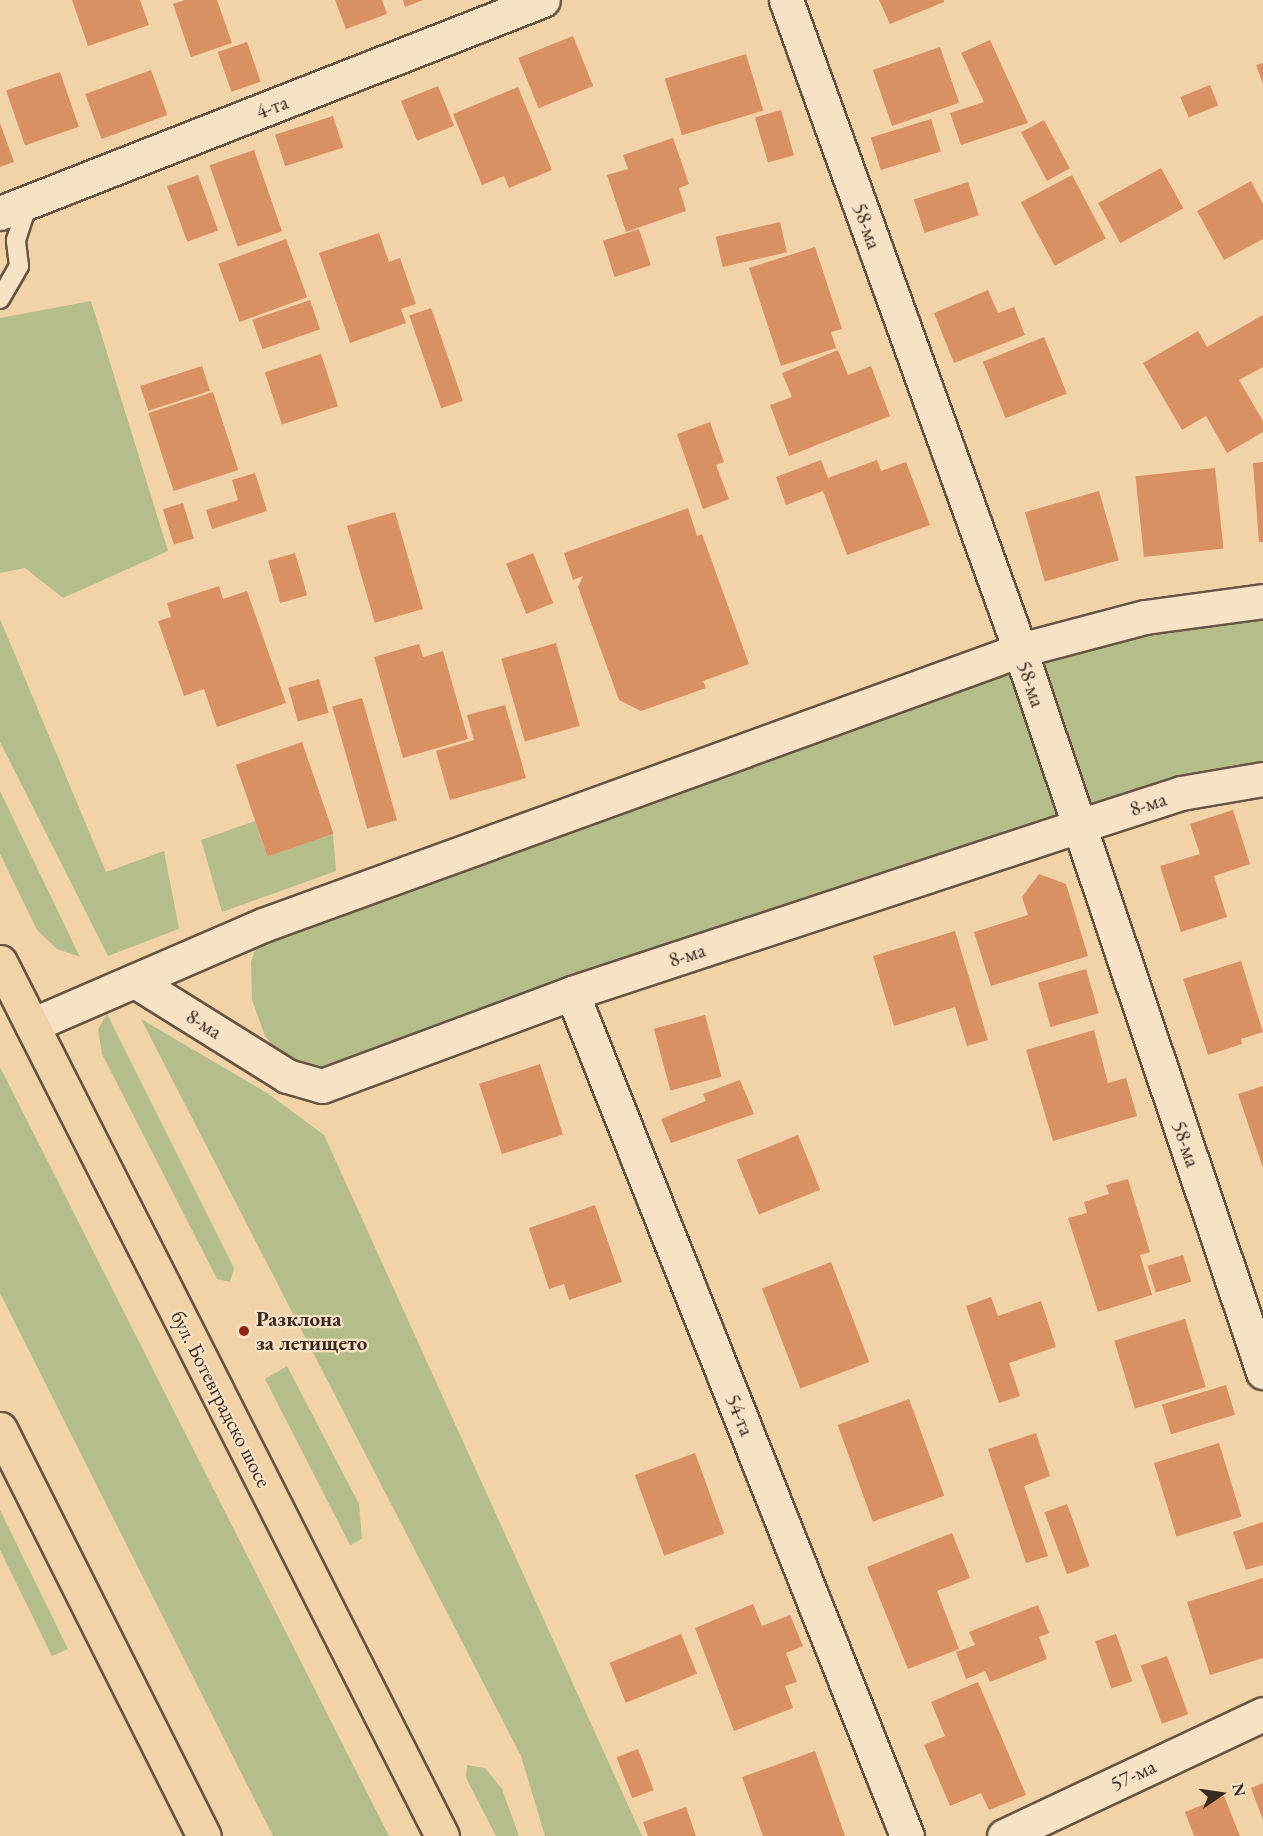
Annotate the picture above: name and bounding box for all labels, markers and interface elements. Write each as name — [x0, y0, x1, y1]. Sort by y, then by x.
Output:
street label: 4-та — [252, 89, 292, 125]
street label: 58-ма — [847, 199, 887, 253]
street label: 58-ма — [1011, 657, 1051, 711]
street label: 8-ма — [1126, 786, 1170, 822]
street label: 8-ма — [665, 937, 709, 973]
street label: 8-ма — [181, 1003, 227, 1045]
street label: 58-ма — [1166, 1117, 1206, 1171]
street label: бул. Ботевградско шосе — [165, 1306, 277, 1492]
place label: Разклона за летището — [256, 1306, 367, 1356]
marker: Разклона за летището — [237, 1324, 251, 1338]
street label: 54-та — [720, 1390, 760, 1440]
street label: 57-ма — [1106, 1754, 1160, 1796]
north arrow — [1191, 1764, 1251, 1824]
text: N — [1227, 1781, 1251, 1799]

